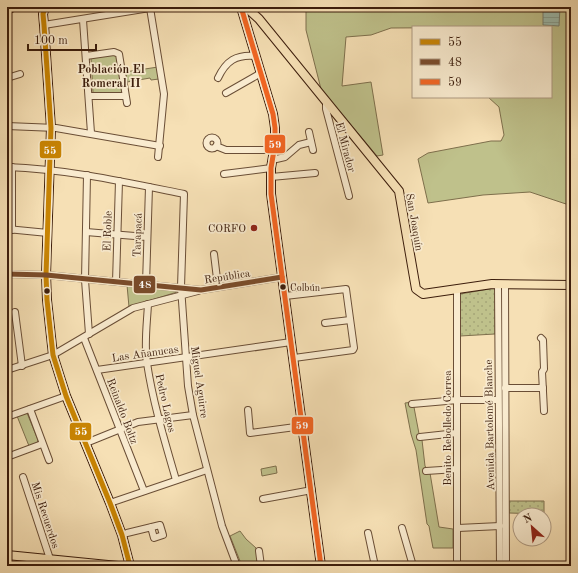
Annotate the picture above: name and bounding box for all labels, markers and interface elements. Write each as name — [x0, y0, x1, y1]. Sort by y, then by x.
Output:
scale bar — [28, 26, 96, 52]
legend — [412, 26, 552, 98]
text: 100 m — [34, 35, 68, 47]
text: 55 — [448, 36, 462, 49]
text: 48 — [448, 57, 462, 69]
district label: Población El Romeral II — [77, 64, 145, 90]
text: 59 — [448, 76, 462, 89]
street label: El Mirador — [333, 121, 357, 174]
line badge: 59 — [264, 134, 286, 154]
line badge: 55 — [39, 140, 62, 159]
text: 59 — [269, 140, 281, 151]
text: 55 — [44, 146, 56, 157]
street label: San Joaquín — [403, 193, 424, 252]
street label: El Roble — [102, 211, 115, 252]
street label: Tarapacá — [132, 212, 145, 257]
marker: CORFO — [249, 223, 259, 233]
place label: CORFO — [208, 224, 246, 235]
street label: República — [204, 268, 252, 287]
line badge: 48 — [133, 275, 156, 294]
text: 48 — [139, 280, 151, 291]
marker: Colbún — [278, 282, 288, 292]
place label: Colbún — [290, 283, 321, 293]
unlabelled marker — [42, 286, 52, 296]
street label: Las Añanucas — [111, 344, 179, 365]
street label: Miguel Aguirre — [188, 346, 209, 419]
street label: Avenida Bartolomé Blanche — [484, 359, 497, 491]
street label: Benito Rebolledo Correa — [443, 370, 454, 486]
street label: Pedro Lagos — [152, 373, 177, 434]
street label: Reinaldo Boltz — [104, 377, 139, 446]
line badge: 59 — [291, 416, 314, 435]
text: 59 — [296, 421, 308, 432]
line badge: 55 — [69, 422, 92, 441]
text: 55 — [75, 427, 87, 438]
street label: Mis Recuerdos — [29, 481, 61, 550]
north arrow — [512, 507, 552, 547]
text: N — [522, 512, 535, 526]

